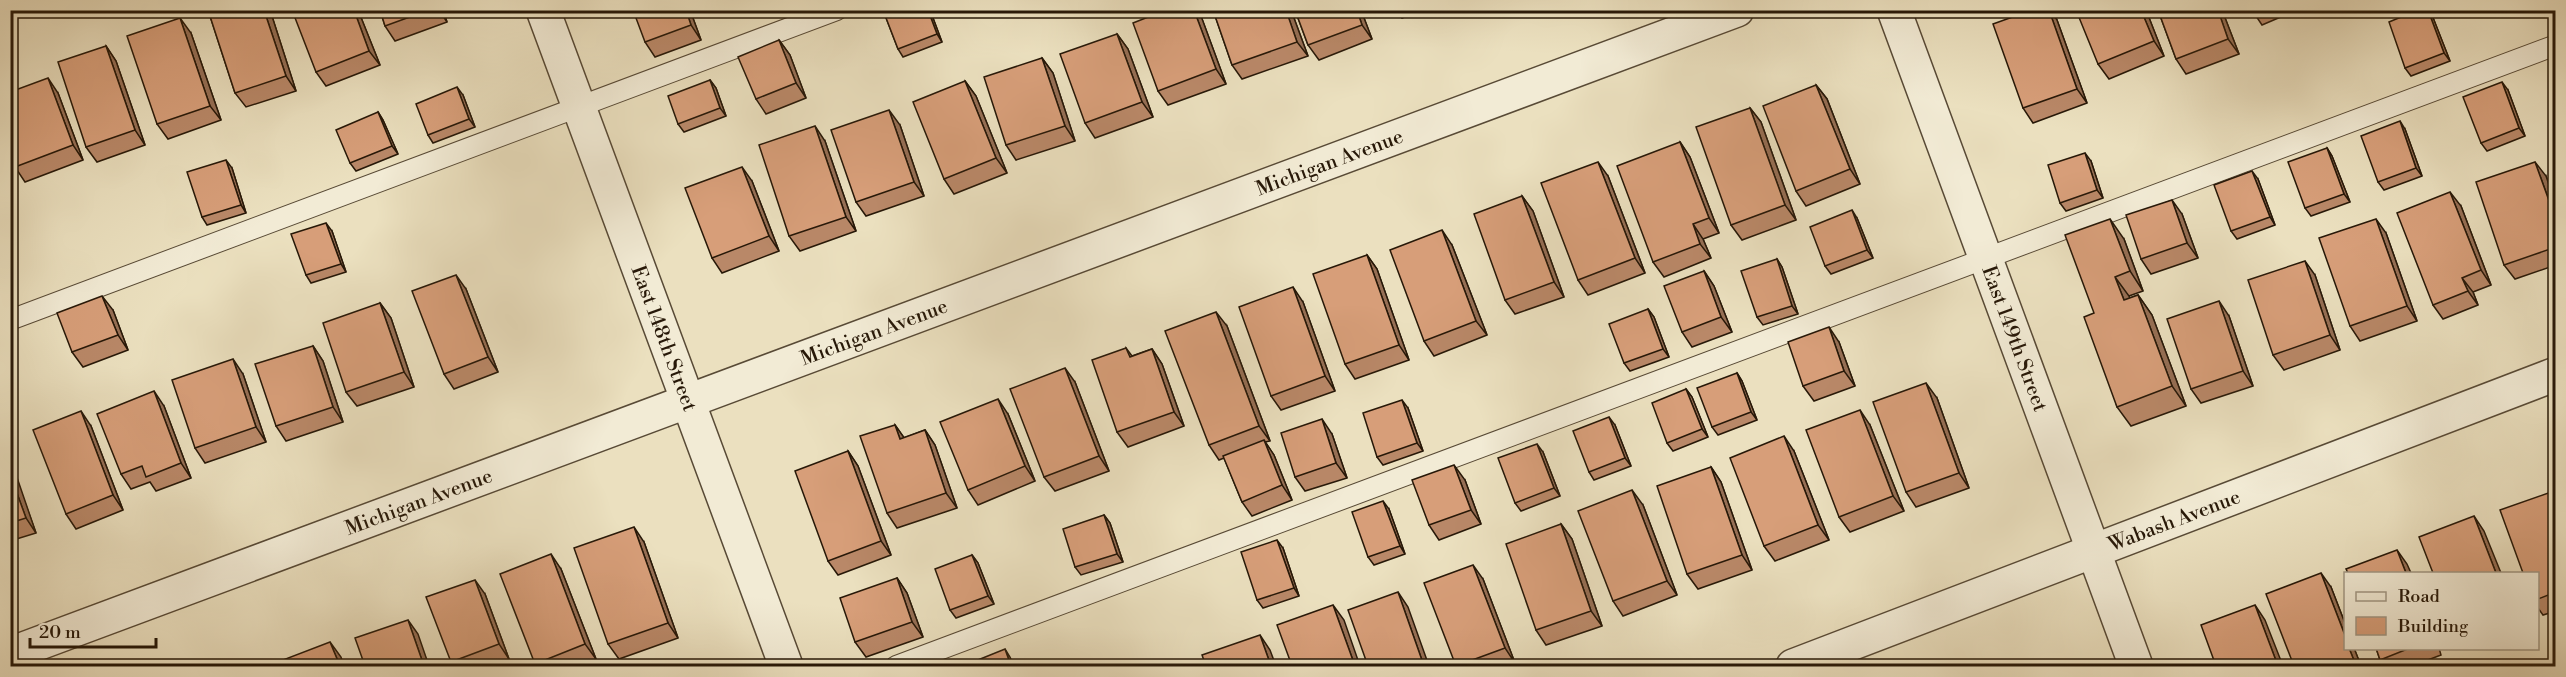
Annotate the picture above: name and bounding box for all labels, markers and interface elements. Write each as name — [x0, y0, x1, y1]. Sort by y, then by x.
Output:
street label: Michigan Avenue — [1253, 125, 1407, 202]
street label: East 148th Street — [625, 262, 702, 415]
street label: East 149th Street — [1975, 262, 2052, 415]
street label: Michigan Avenue — [797, 294, 952, 372]
street label: Michigan Avenue — [342, 464, 496, 542]
street label: Wabash Avenue — [2104, 485, 2244, 558]
legend — [2344, 572, 2539, 650]
text: Road — [2398, 585, 2441, 608]
scale bar — [30, 611, 156, 649]
text: Building — [2397, 615, 2469, 638]
text: 20 m — [39, 621, 81, 644]

